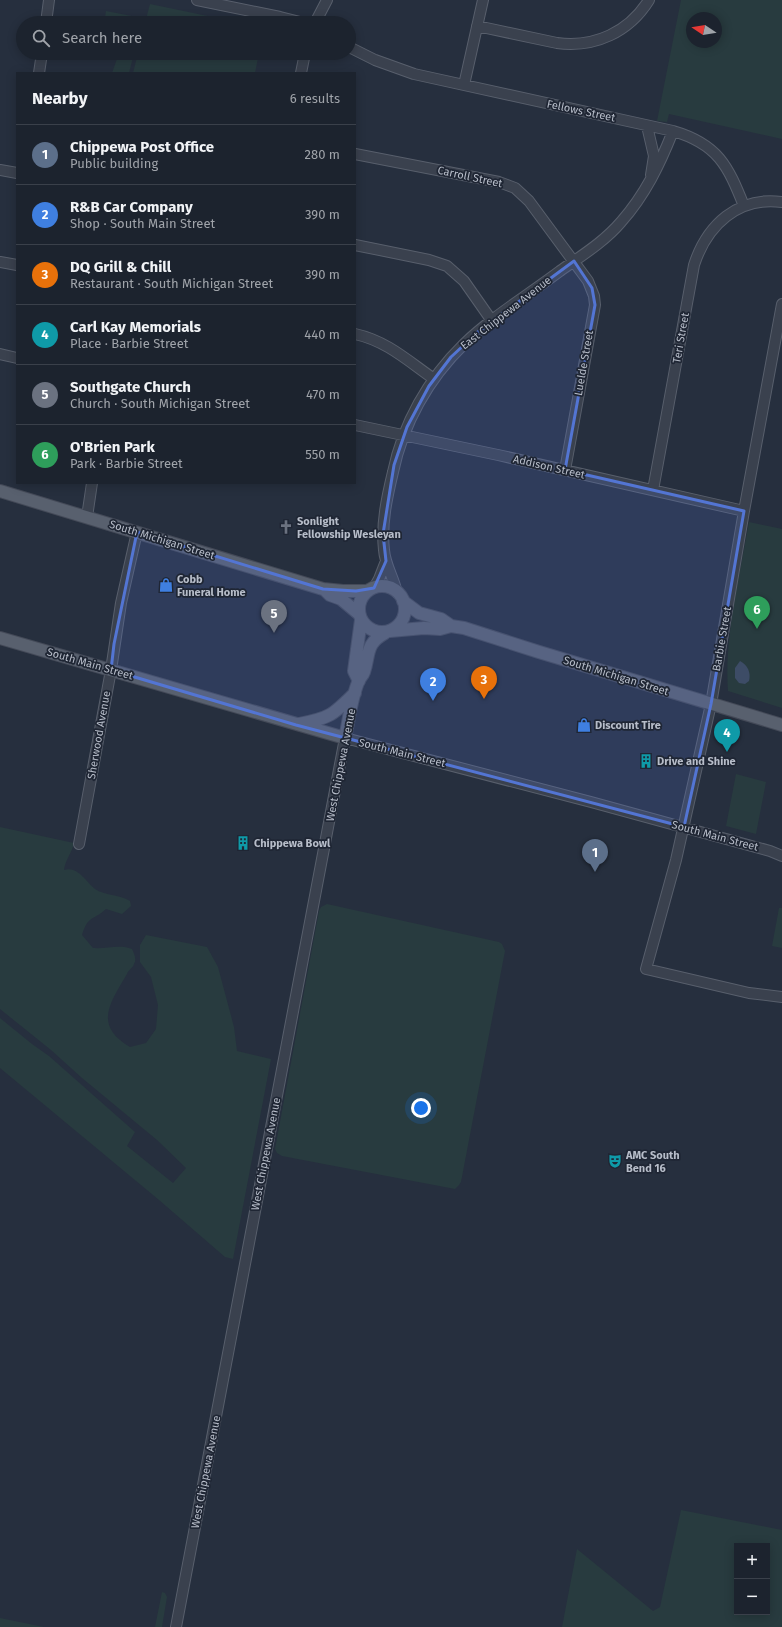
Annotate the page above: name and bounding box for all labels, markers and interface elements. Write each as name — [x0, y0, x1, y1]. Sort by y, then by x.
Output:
north arrow — [686, 12, 722, 48]
search box — [16, 16, 356, 60]
icon: search — [30, 27, 52, 49]
text: Search here — [62, 29, 142, 47]
text: Nearby — [32, 88, 87, 109]
text: 6 results — [290, 91, 340, 106]
street label: Fellows Street — [546, 97, 616, 125]
text: Chippewa Post Office — [70, 138, 214, 156]
text: 1 — [42, 147, 48, 162]
text: 280 m — [305, 147, 340, 162]
text: Public building — [70, 156, 158, 171]
street label: Carroll Street — [436, 164, 504, 190]
text: R&B Car Company — [70, 198, 193, 216]
text: 2 — [42, 207, 48, 222]
text: 390 m — [305, 207, 340, 222]
text: Shop · South Main Street — [70, 216, 215, 231]
text: DQ Grill & Chill — [70, 258, 171, 276]
text: 3 — [42, 267, 48, 282]
text: 390 m — [305, 267, 340, 282]
street label: East Chippewa Avenue — [458, 274, 554, 352]
text: Restaurant · South Michigan Street — [70, 276, 273, 291]
street label: Teri Street — [670, 312, 692, 364]
text: Carl Kay Memorials — [70, 318, 201, 336]
text: 4 — [41, 327, 49, 342]
text: 440 m — [304, 327, 340, 342]
street label: Luelde Street — [572, 329, 596, 397]
text: Place · Barbie Street — [70, 336, 188, 351]
text: Southgate Church — [70, 378, 191, 396]
text: 5 — [42, 387, 48, 402]
text: 470 m — [306, 387, 340, 402]
text: Church · South Michigan Street — [70, 396, 250, 411]
text: O'Brien Park — [70, 438, 155, 456]
text: 6 — [41, 447, 49, 462]
text: 550 m — [305, 447, 340, 462]
street label: Addison Street — [512, 452, 586, 482]
text: Park · Barbie Street — [70, 456, 183, 471]
place label: Sonlight Fellowship Wesleyan — [297, 515, 401, 541]
street label: South Michigan Street — [108, 518, 216, 562]
church icon: Sonlight Fellowship Wesleyan — [278, 519, 294, 535]
place label: Cobb Funeral Home — [177, 573, 246, 599]
shop icon: Cobb Funeral Home — [158, 577, 174, 593]
pin: 6 — [744, 596, 770, 629]
pin: 5 — [261, 600, 287, 633]
street label: Barbie Street — [710, 606, 734, 672]
street label: South Main Street — [45, 645, 135, 683]
street label: South Michigan Street — [562, 654, 670, 698]
pin: 3 — [471, 666, 497, 699]
pin: 2 — [420, 668, 446, 701]
street label: Sherwood Avenue — [85, 690, 113, 780]
street label: West Chippewa Avenue — [324, 707, 358, 823]
shop icon: Discount Tire — [576, 717, 592, 733]
place label: Discount Tire — [595, 719, 661, 732]
pin: 4 — [714, 719, 740, 752]
street label: South Main Street — [357, 736, 447, 770]
building icon: Drive and Shine — [638, 753, 654, 769]
place label: Drive and Shine — [657, 755, 736, 768]
street label: South Main Street — [670, 818, 760, 854]
building icon: Chippewa Bowl — [235, 835, 251, 851]
place label: Chippewa Bowl — [254, 837, 331, 850]
pin: 1 — [582, 839, 608, 872]
street label: West Chippewa Avenue — [249, 1096, 283, 1212]
your location — [411, 1098, 431, 1118]
place label: AMC South Bend 16 — [625, 1149, 680, 1175]
theatre icon: AMC South Bend 16 — [607, 1153, 623, 1169]
street label: West Chippewa Avenue — [189, 1414, 223, 1530]
map controls — [734, 1543, 770, 1615]
button: + — [734, 1543, 770, 1579]
button: − — [734, 1579, 770, 1615]

